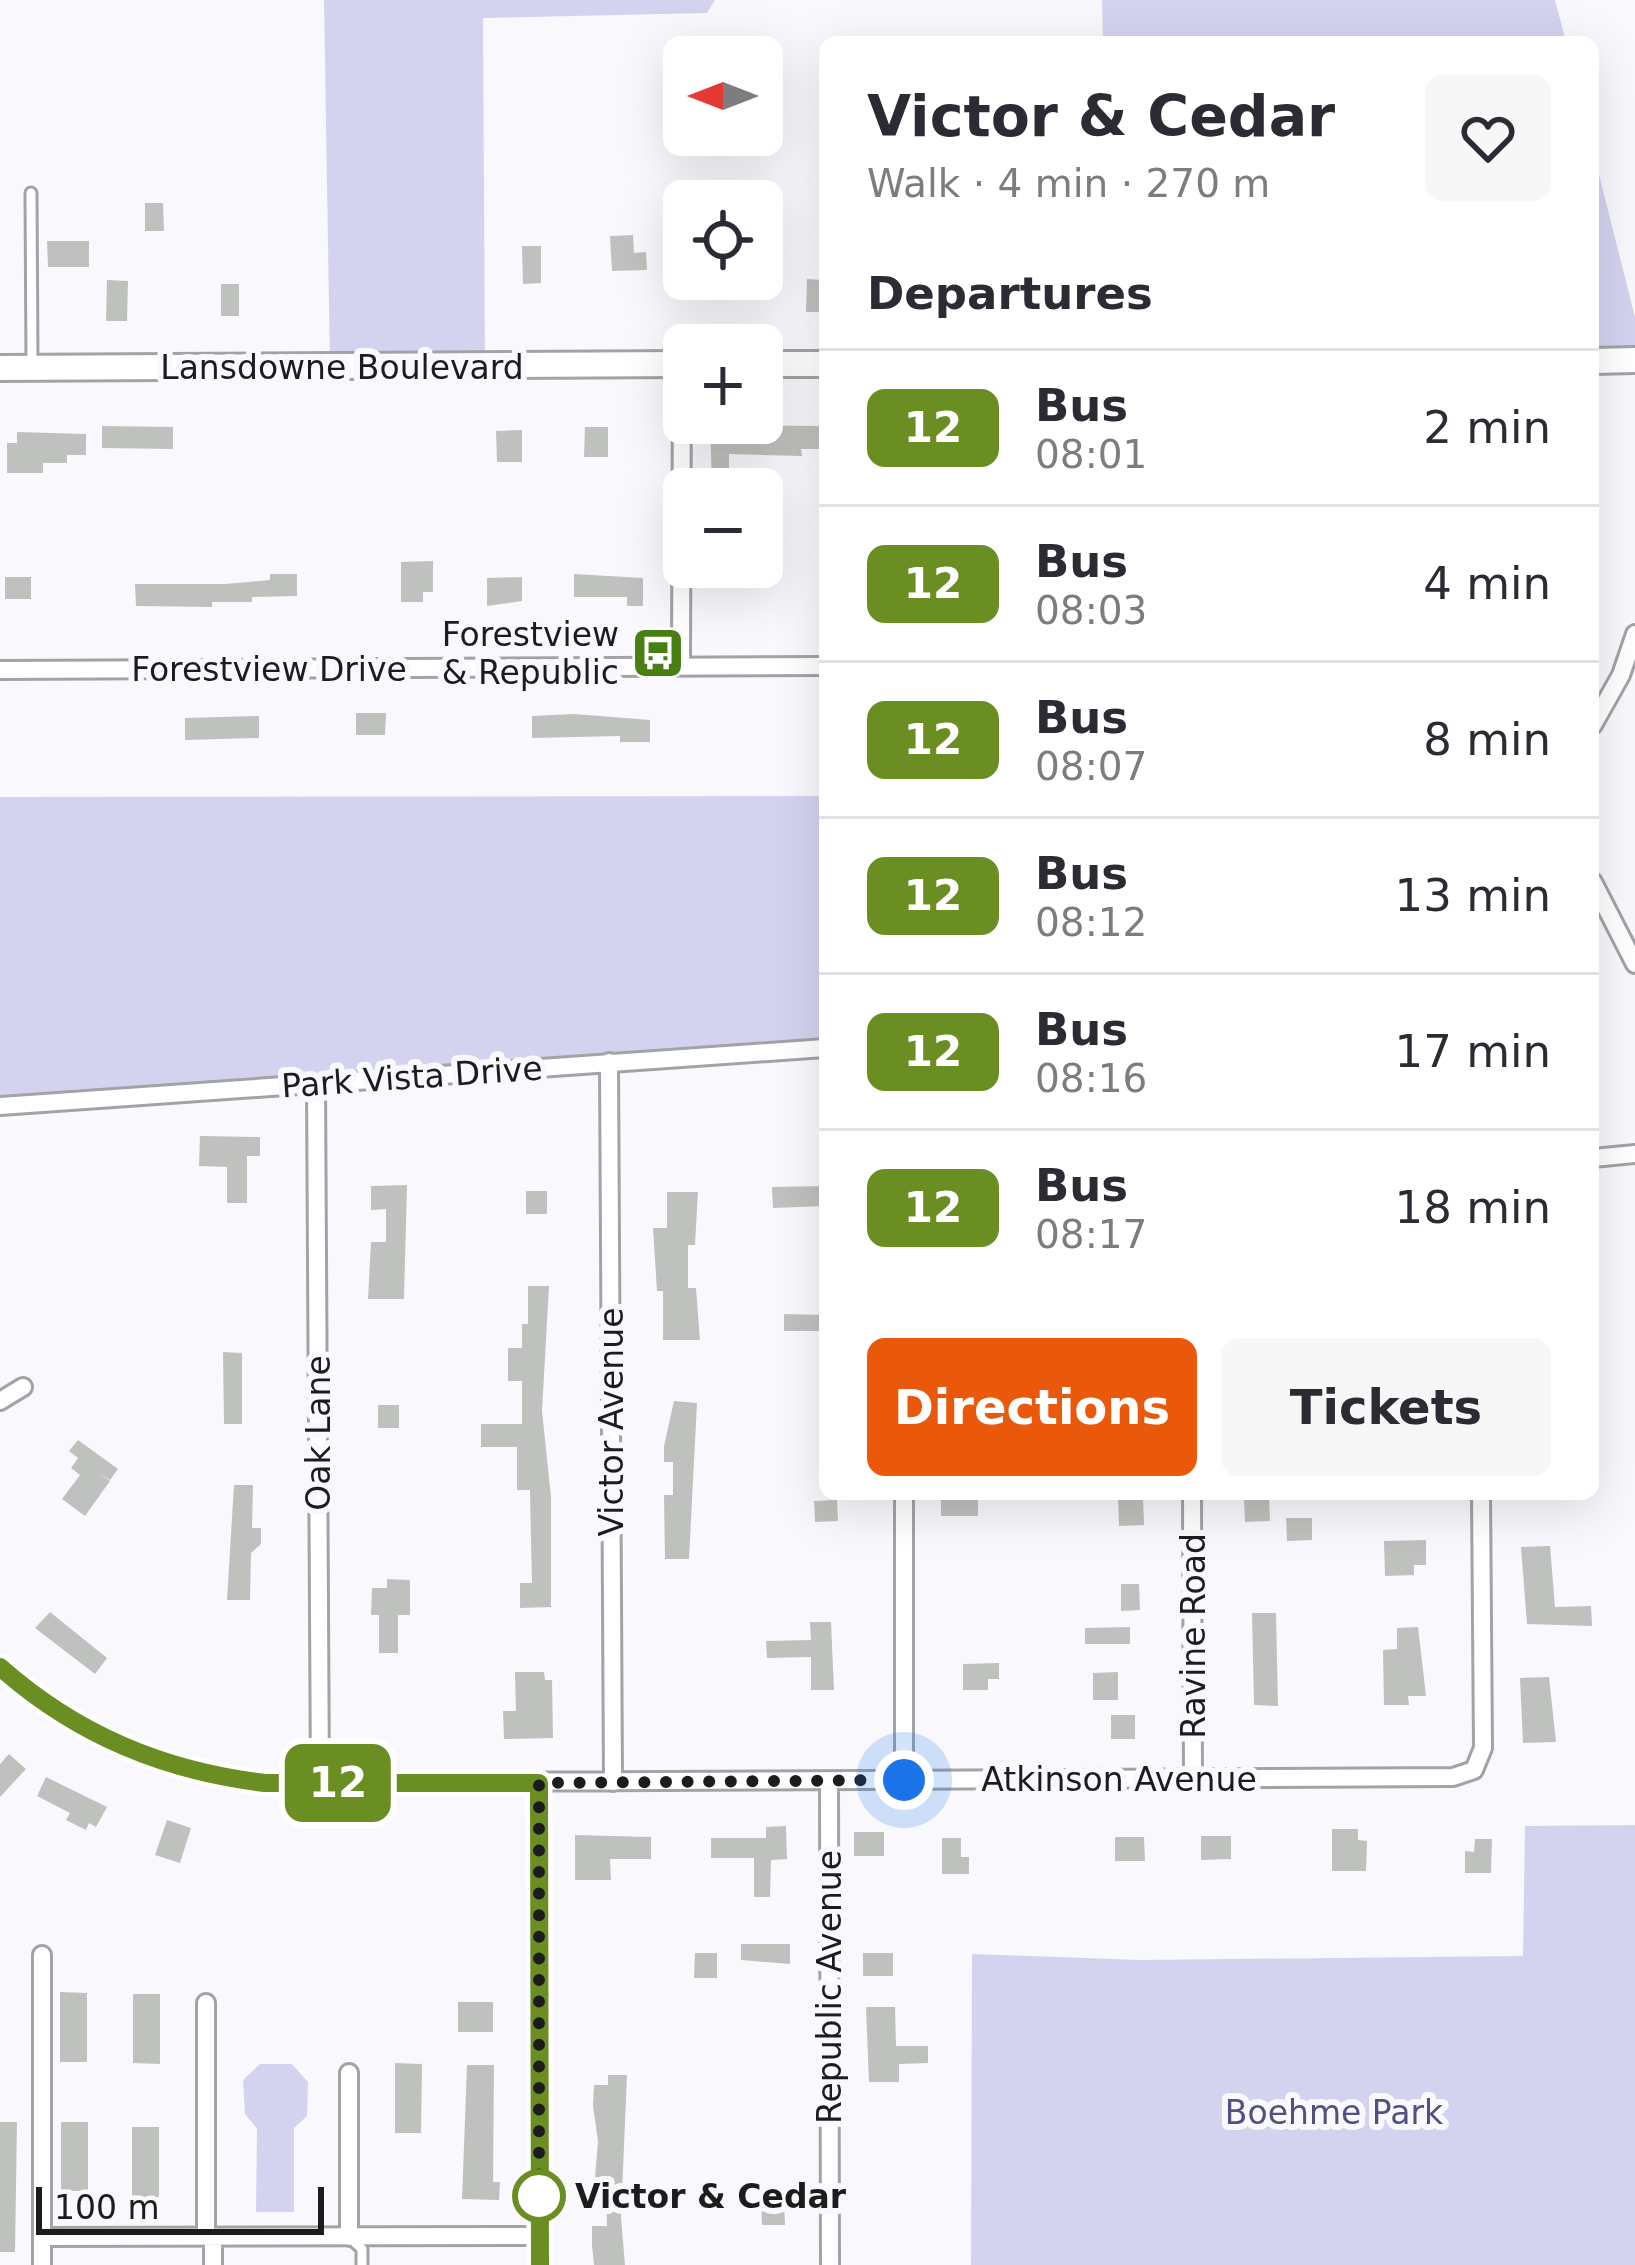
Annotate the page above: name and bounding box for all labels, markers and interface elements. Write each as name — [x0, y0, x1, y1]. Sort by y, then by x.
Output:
north arrow — [663, 36, 783, 156]
map controls — [663, 36, 783, 588]
button: heart — [1425, 75, 1551, 201]
text: Victor & Cedar — [867, 83, 1335, 149]
text: Walk · 4 min · 270 m — [867, 161, 1270, 206]
button: locate — [663, 180, 783, 300]
text: Departures — [867, 267, 1153, 320]
button: + — [663, 324, 783, 444]
street label: Lansdowne Boulevard — [160, 348, 524, 387]
text: Bus — [1035, 379, 1128, 432]
text: 2 min — [1423, 401, 1551, 454]
text: 12 — [904, 403, 962, 452]
text: 08:01 — [1035, 432, 1147, 477]
button: − — [663, 468, 783, 588]
text: Bus — [1035, 535, 1128, 588]
text: 4 min — [1423, 557, 1551, 610]
text: 12 — [904, 559, 962, 608]
text: 08:03 — [1035, 588, 1147, 633]
place label: Forestview & Republic — [442, 615, 619, 692]
bus stop icon: Forestview & Republic — [630, 625, 686, 681]
street label: Forestview Drive — [131, 650, 407, 689]
text: Bus — [1035, 691, 1128, 744]
text: 8 min — [1423, 713, 1551, 766]
text: 12 — [904, 715, 962, 764]
text: 08:07 — [1035, 744, 1147, 789]
text: Bus — [1035, 847, 1128, 900]
text: 13 min — [1395, 869, 1551, 922]
text: 12 — [904, 871, 962, 920]
text: 08:12 — [1035, 900, 1147, 945]
text: Bus — [1035, 1003, 1128, 1056]
text: 17 min — [1395, 1025, 1551, 1078]
text: 12 — [904, 1027, 962, 1076]
street label: Park Vista Drive — [280, 1048, 544, 1106]
text: 08:16 — [1035, 1056, 1147, 1101]
text: Bus — [1035, 1159, 1128, 1212]
text: 18 min — [1395, 1181, 1551, 1234]
text: 12 — [904, 1183, 962, 1232]
text: 08:17 — [1035, 1212, 1147, 1257]
street label: Victor Avenue — [592, 1308, 631, 1536]
button: Directions — [867, 1338, 1197, 1476]
button: Tickets — [1221, 1338, 1551, 1476]
street label: Oak Lane — [299, 1355, 338, 1511]
street label: Ravine Road — [1174, 1533, 1213, 1739]
line badge: 12 — [284, 1744, 392, 1822]
your location — [874, 1750, 934, 1810]
text: 12 — [309, 1758, 367, 1807]
street label: Atkinson Avenue — [981, 1760, 1257, 1799]
street label: Republic Avenue — [810, 1850, 849, 2124]
park label: Boehme Park — [1225, 2093, 1444, 2132]
marker: Victor & Cedar — [514, 2171, 564, 2221]
place label: Victor & Cedar — [575, 2177, 847, 2216]
scale bar — [36, 2181, 324, 2234]
text: 100 m — [54, 2188, 160, 2227]

